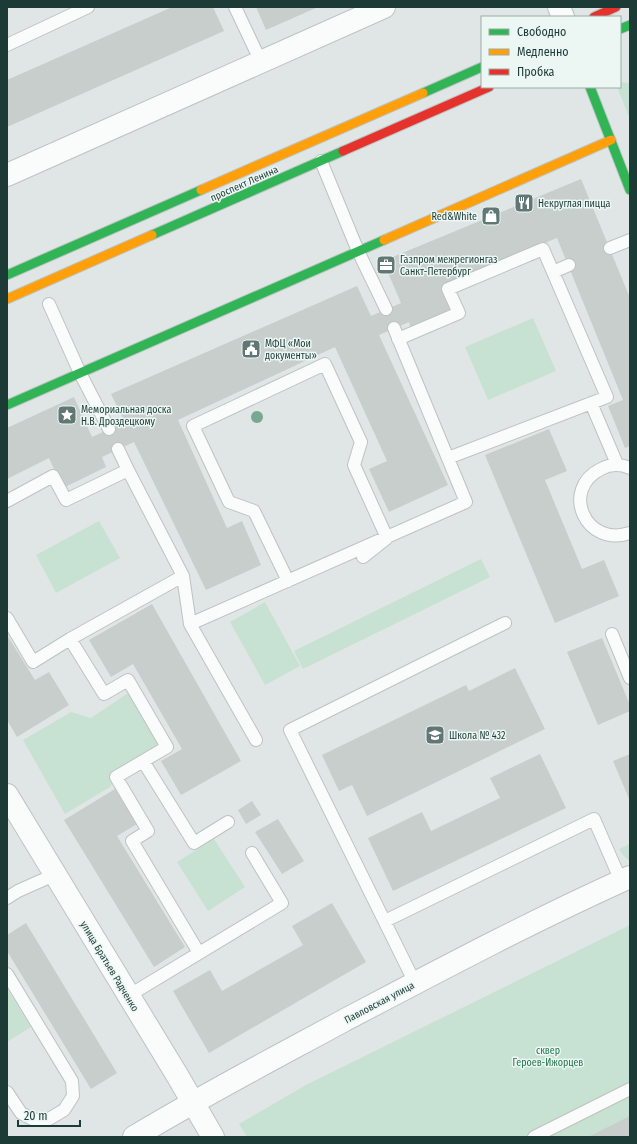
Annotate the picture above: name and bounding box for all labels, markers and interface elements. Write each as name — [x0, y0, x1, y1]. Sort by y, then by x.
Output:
legend — [481, 16, 621, 88]
text: Свободно — [517, 25, 566, 39]
text: Медленно — [517, 45, 569, 59]
text: Пробка — [517, 65, 555, 79]
street label: проспект Ленина — [209, 163, 280, 204]
restaurant icon: Некруглая пицца — [513, 192, 535, 214]
place label: Некруглая пицца — [538, 198, 610, 210]
shop icon: Red&White — [480, 205, 502, 227]
place label: Red&White — [432, 211, 477, 223]
office icon: Газпром межрегионгаз Санкт-Петербург — [375, 254, 397, 276]
place label: Газпром межрегионгаз Санкт-Петербург — [400, 254, 498, 278]
public building icon: МФЦ «Мои документы» — [240, 338, 262, 360]
place label: МФЦ «Мои документы» — [265, 338, 317, 362]
place icon: Мемориальная доска Н.В. Дроздецкому — [56, 404, 78, 426]
place label: Мемориальная доска Н.В. Дроздецкому — [81, 404, 171, 428]
school or university icon: Школа № 432 — [424, 724, 446, 746]
place label: Школа № 432 — [449, 730, 506, 742]
street label: улица Братьев Радченко — [77, 919, 141, 1014]
street label: Павловская улица — [343, 979, 417, 1026]
park label: сквер Героев-Ижорцев — [513, 1045, 583, 1069]
scale bar — [18, 1102, 80, 1128]
text: 20 m — [24, 1109, 48, 1123]

